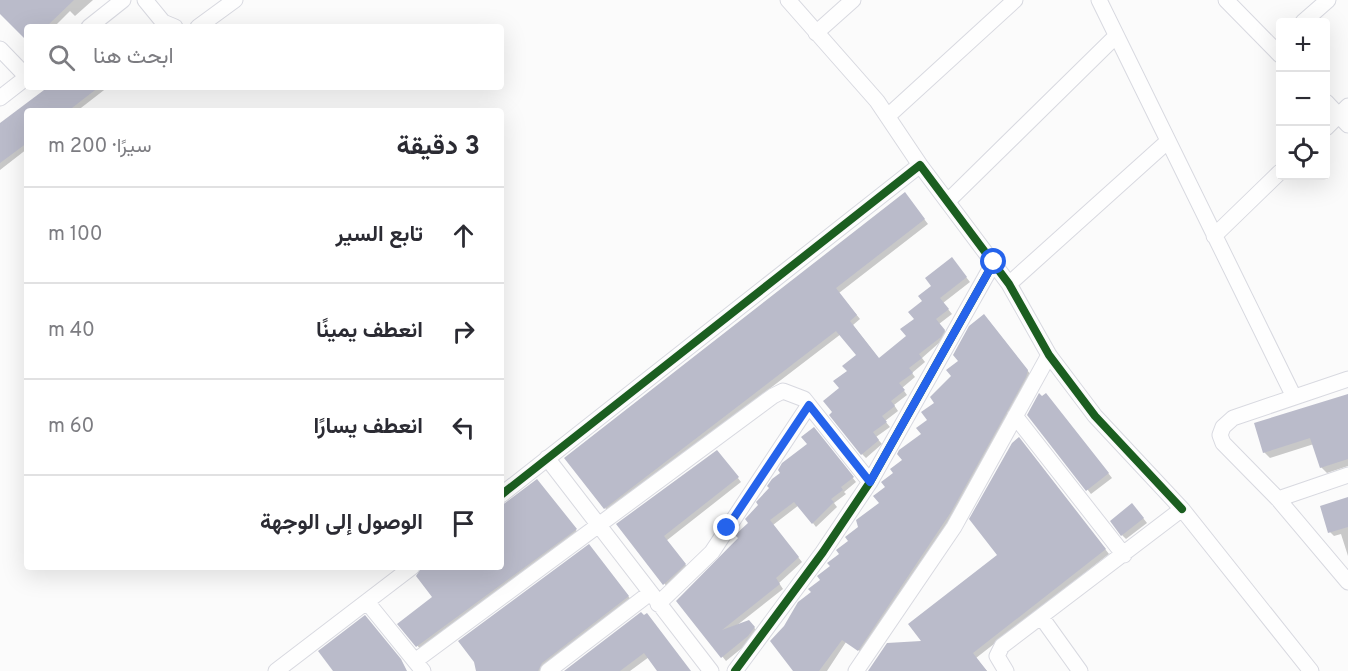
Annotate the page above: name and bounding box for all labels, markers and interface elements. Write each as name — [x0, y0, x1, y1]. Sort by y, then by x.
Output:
map controls — [1276, 18, 1330, 180]
button: + — [1276, 18, 1330, 72]
search box — [24, 24, 504, 90]
icon: search — [45, 41, 78, 74]
text: ابحث هنا — [93, 44, 174, 71]
button: − — [1276, 72, 1330, 126]
button: locate — [1276, 126, 1330, 180]
text: 3 دقيقة — [397, 131, 480, 164]
text: سيرًا · 200 m — [48, 134, 152, 160]
icon: ahead — [447, 219, 480, 252]
text: 100 m — [48, 222, 103, 248]
text: تابع السير — [335, 222, 423, 249]
route start — [980, 248, 1006, 274]
icon: right — [447, 315, 480, 348]
text: 40 m — [48, 318, 95, 344]
text: انعطف يمينًا — [316, 318, 423, 345]
icon: left — [447, 411, 480, 444]
text: 60 m — [48, 414, 94, 440]
text: انعطف يسارًا — [313, 414, 423, 441]
icon: arrive — [447, 507, 480, 540]
text: الوصول إلى الوجهة — [260, 510, 423, 537]
route end — [713, 514, 739, 540]

